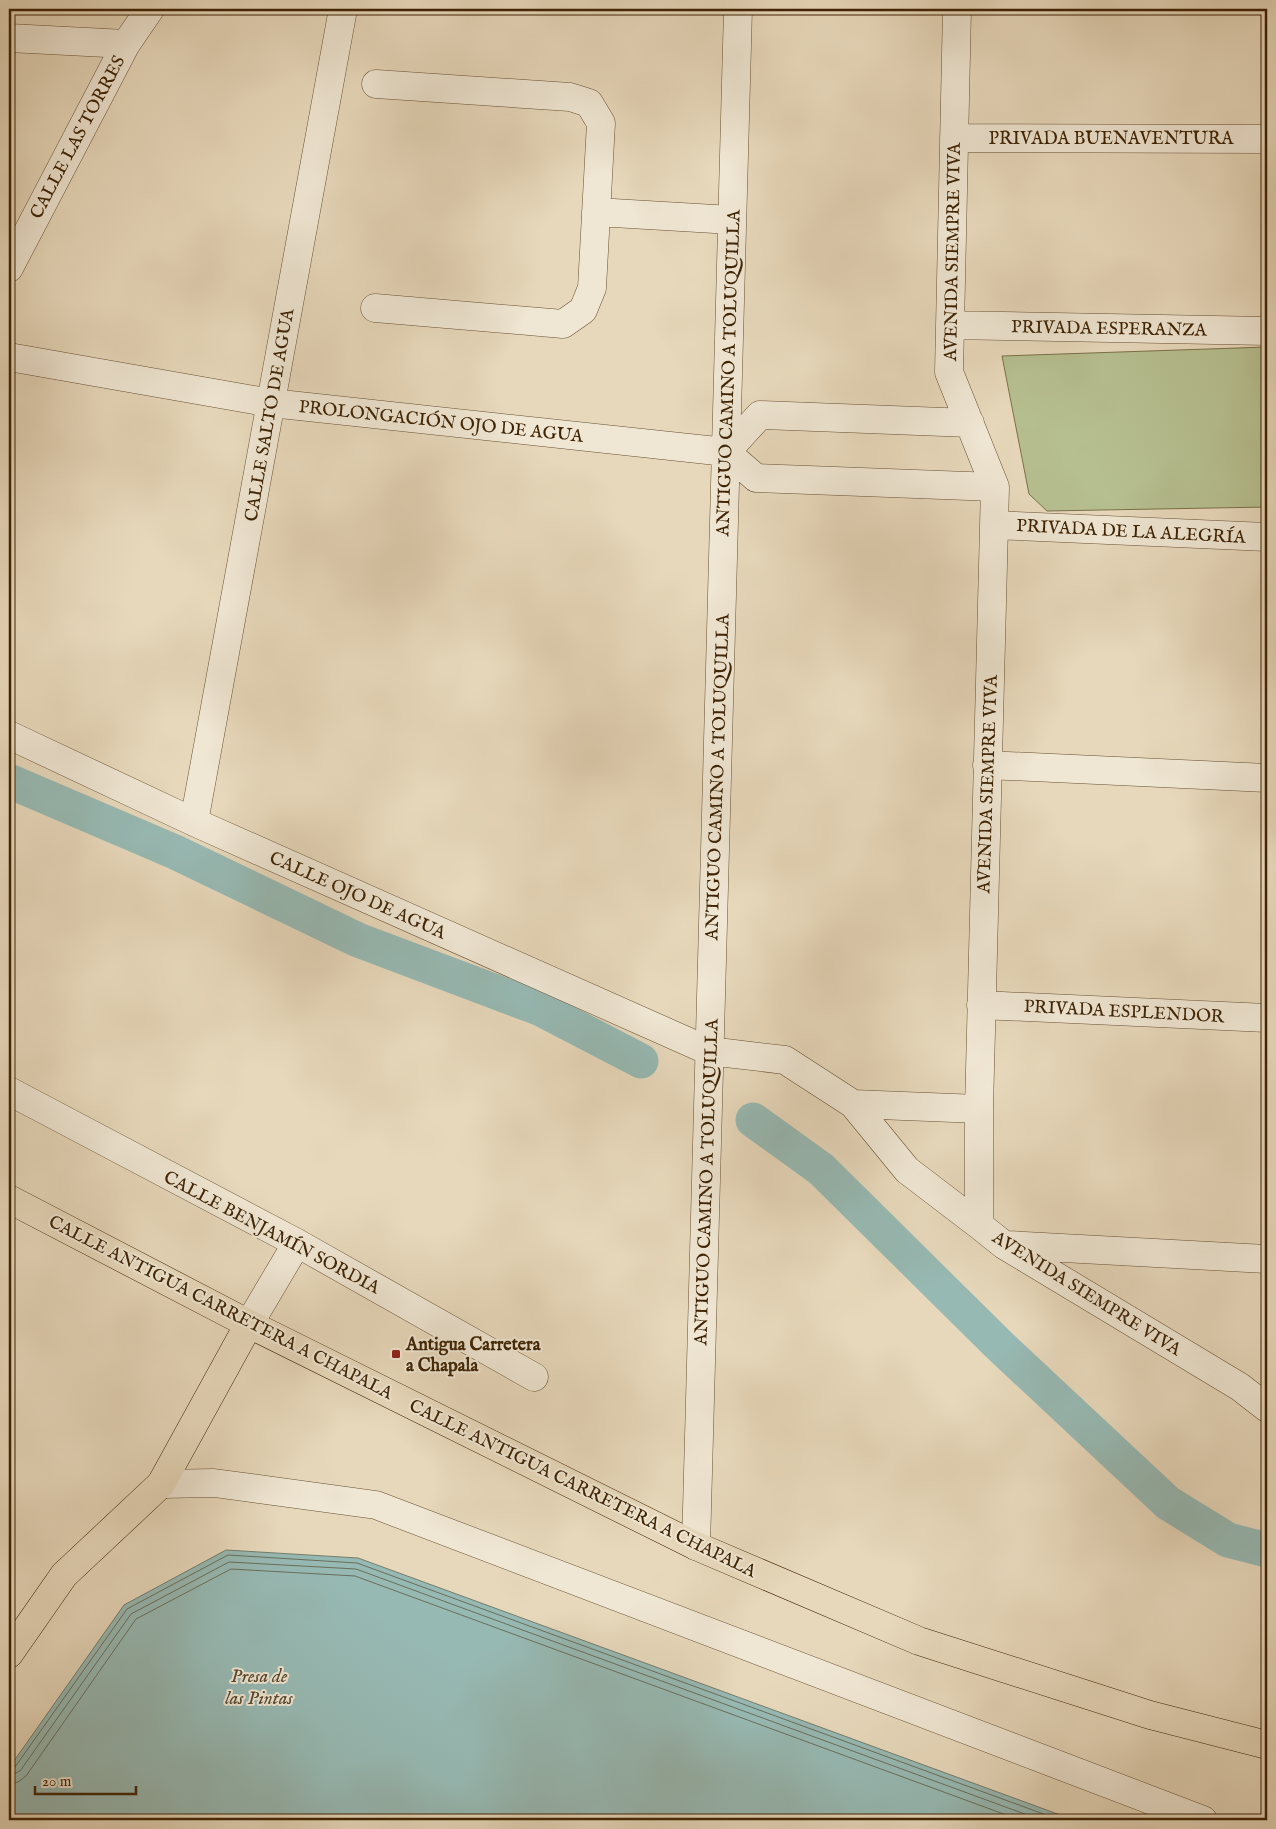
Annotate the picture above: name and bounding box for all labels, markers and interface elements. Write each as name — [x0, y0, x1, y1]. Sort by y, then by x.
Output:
street label: CALLE LAS TORRES — [25, 52, 131, 223]
street label: PRIVADA BUENAVENTURA — [989, 128, 1234, 151]
street label: AVENIDA SIEMPRE VIVA — [940, 142, 967, 362]
street label: ANTIGUO CAMINO A TOLUQUILLA — [712, 209, 747, 538]
street label: CALLE SALTO DE AGUA — [240, 306, 301, 523]
street label: PRIVADA ESPERANZA — [1011, 316, 1208, 343]
street label: PROLONGACIÓN OJO DE AGUA — [297, 394, 585, 449]
street label: PRIVADA DE LA ALEGRÍA — [1016, 513, 1247, 550]
street label: ANTIGUO CAMINO A TOLUQUILLA — [701, 613, 736, 942]
street label: AVENIDA SIEMPRE VIVA — [973, 674, 1004, 895]
street label: CALLE OJO DE AGUA — [266, 847, 450, 946]
street label: PRIVADA ESPLENDOR — [1023, 996, 1226, 1029]
street label: ANTIGUO CAMINO A TOLUQUILLA — [690, 1018, 725, 1347]
street label: CALLE BENJAMÍN SORDIA — [159, 1165, 385, 1301]
street label: CALLE ANTIGUA CARRETERA A CHAPALA — [44, 1211, 397, 1406]
street label: AVENIDA SIEMPRE VIVA — [987, 1226, 1186, 1362]
place label: Antigua Carretera a Chapala — [405, 1334, 542, 1378]
marker: Antigua Carretera a Chapala — [390, 1348, 402, 1360]
street label: CALLE ANTIGUA CARRETERA A CHAPALA — [405, 1395, 761, 1584]
water label: Presa de las Pintas — [225, 1665, 293, 1711]
scale bar — [35, 1764, 136, 1796]
text: 20 m — [42, 1772, 72, 1791]

